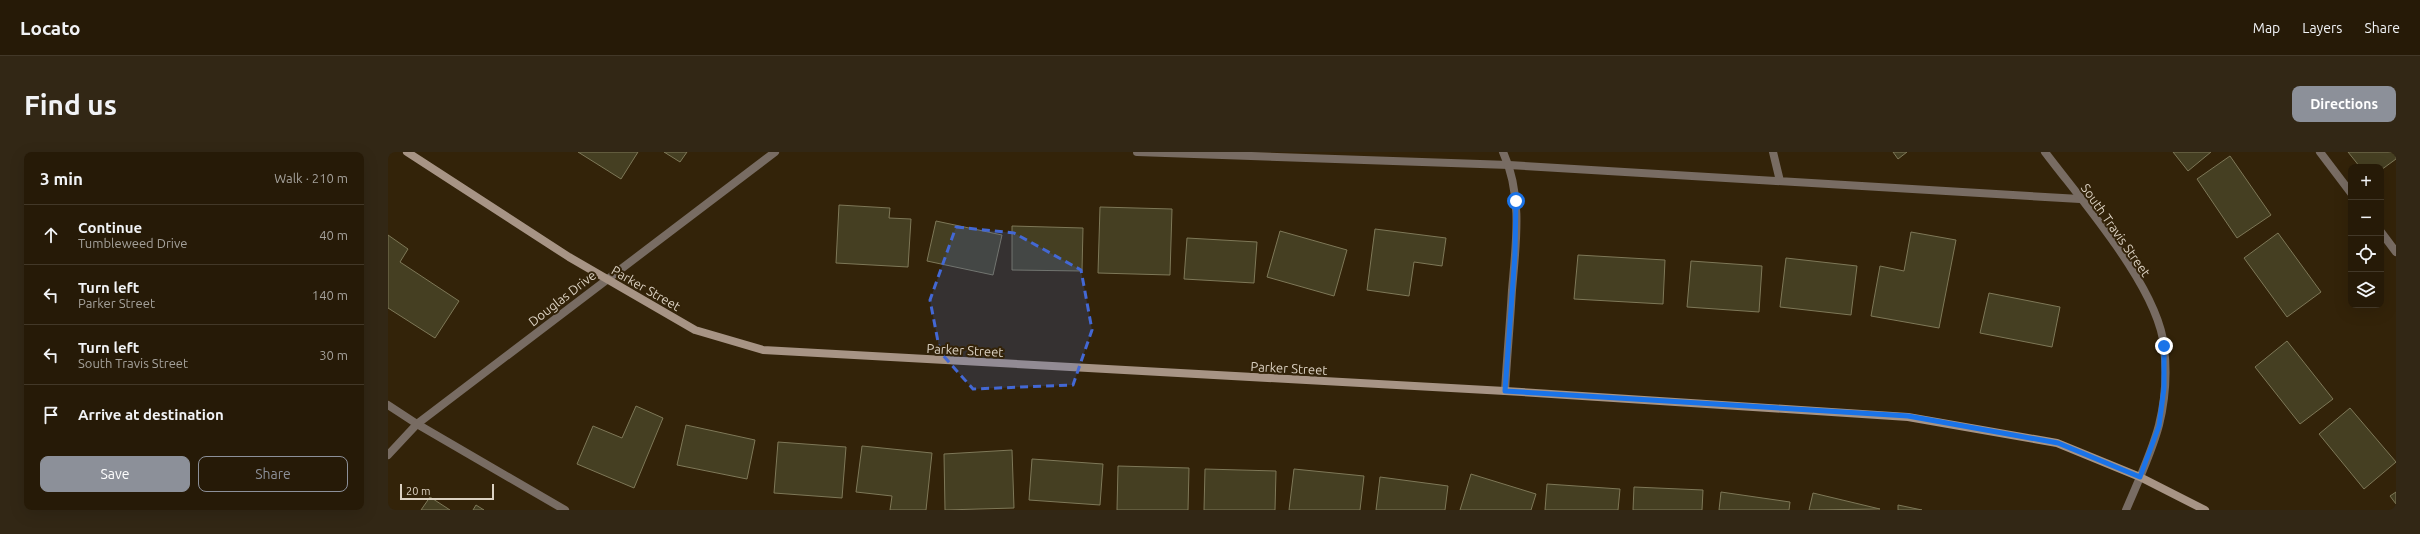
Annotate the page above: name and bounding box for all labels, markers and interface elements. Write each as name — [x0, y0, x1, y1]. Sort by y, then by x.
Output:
text: Locato — [20, 17, 81, 39]
text: Map — [2253, 20, 2280, 36]
text: Layers — [2302, 20, 2342, 36]
text: Share — [2364, 20, 2400, 36]
button: Directions — [2292, 86, 2396, 122]
text: Find us — [24, 89, 117, 120]
map controls — [2348, 164, 2384, 308]
button: + — [2348, 164, 2384, 200]
text: 3 min — [40, 169, 83, 188]
text: Walk · 210 m — [274, 171, 348, 185]
street label: South Travis Street — [2079, 181, 2153, 279]
route start — [1507, 192, 1525, 210]
button: − — [2348, 200, 2384, 236]
text: Continue — [78, 219, 142, 236]
icon: ahead — [40, 224, 62, 246]
text: 40 m — [319, 228, 348, 242]
text: Tumbleweed Drive — [78, 236, 187, 250]
button: locate — [2348, 236, 2384, 272]
street label: Parker Street — [609, 263, 683, 313]
street label: Douglas Drive — [526, 268, 598, 328]
button: layers — [2348, 272, 2384, 308]
text: Turn left — [78, 279, 139, 296]
icon: left — [40, 284, 62, 306]
text: 140 m — [312, 288, 348, 302]
text: Parker Street — [78, 296, 155, 310]
route end — [2155, 337, 2173, 355]
text: Turn left — [78, 339, 139, 356]
street label: Parker Street — [926, 341, 1004, 359]
icon: left — [40, 344, 62, 366]
text: 30 m — [319, 348, 348, 362]
text: South Travis Street — [78, 356, 188, 370]
street label: Parker Street — [1250, 359, 1328, 377]
icon: arrive — [40, 404, 62, 426]
text: Arrive at destination — [78, 406, 224, 423]
button: Save — [40, 456, 190, 492]
button: Share — [198, 456, 348, 492]
scale bar — [400, 482, 494, 501]
text: 20 m — [406, 485, 430, 497]

